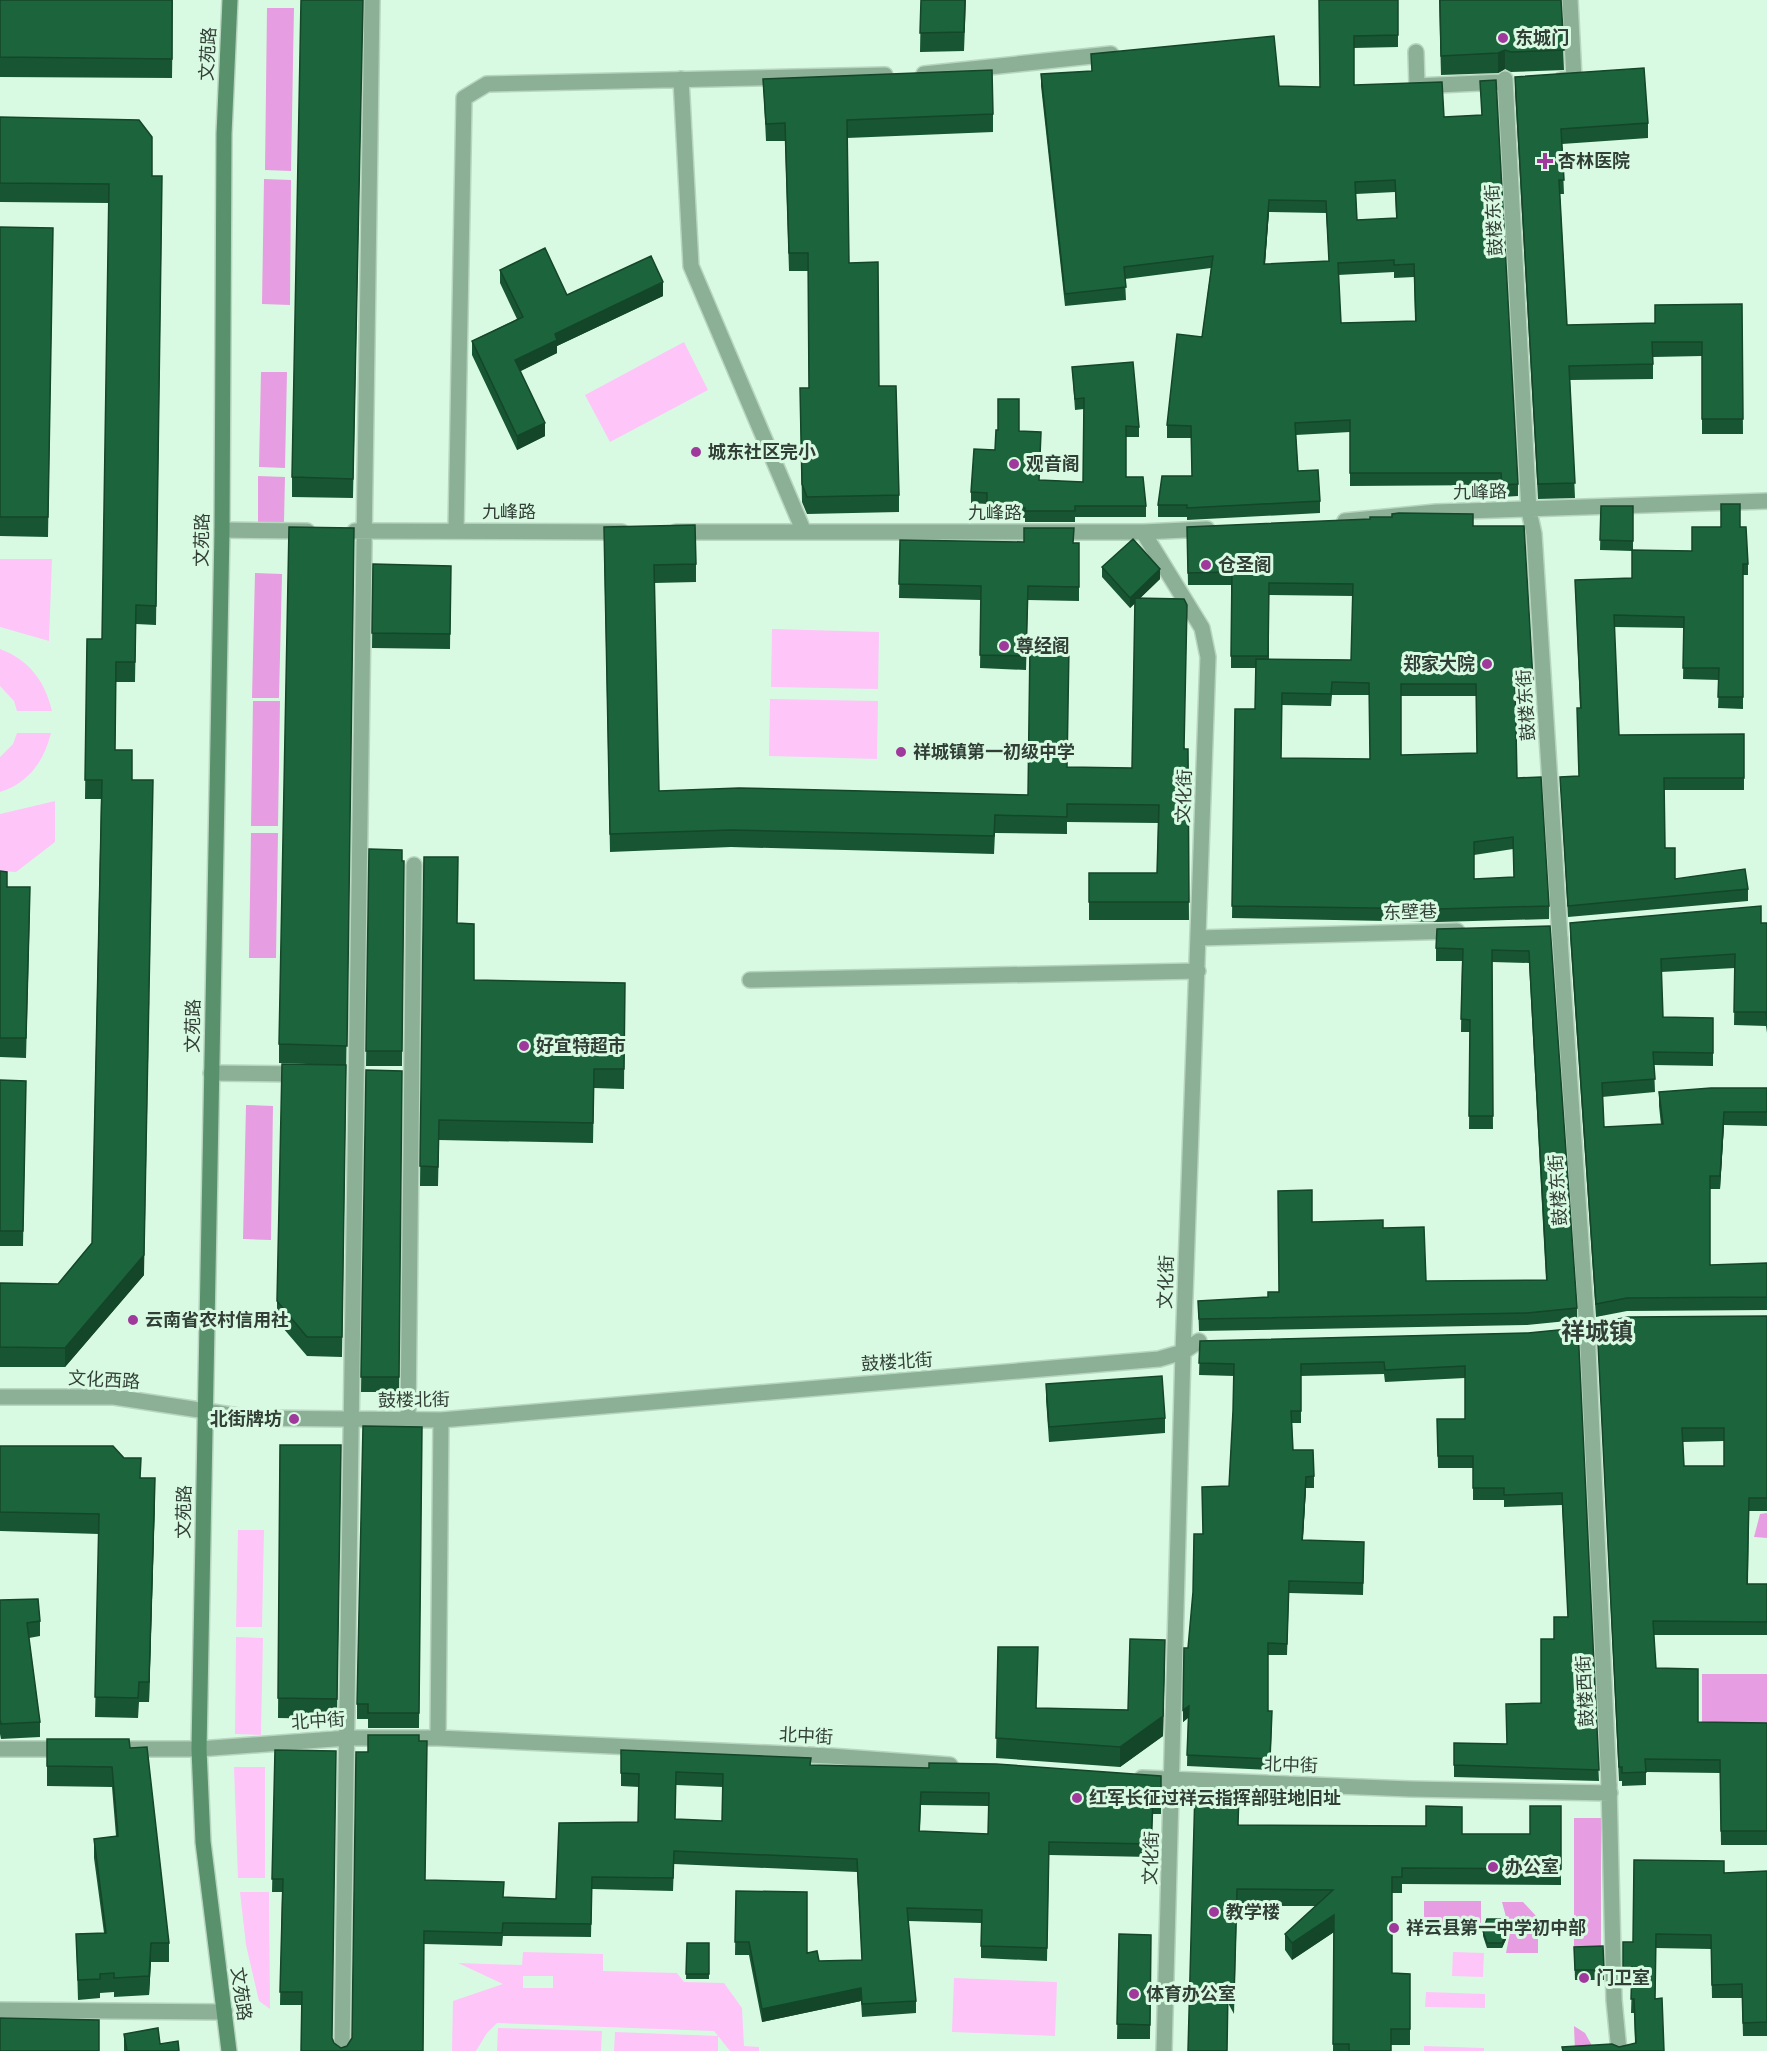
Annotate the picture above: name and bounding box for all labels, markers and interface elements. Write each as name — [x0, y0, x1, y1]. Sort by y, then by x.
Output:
street label: 文苑路 — [195, 26, 221, 82]
place label: 东城门 — [1515, 26, 1569, 50]
marker: 东城门 — [1496, 31, 1510, 45]
place label: 杏林医院 — [1558, 149, 1630, 173]
marker: 杏林医院 — [1536, 152, 1554, 170]
street label: 鼓楼东街 — [1480, 183, 1508, 257]
place label: 城东社区完小 — [708, 440, 816, 464]
marker: 城东社区完小 — [689, 445, 703, 459]
place label: 观音阁 — [1026, 452, 1080, 476]
marker: 观音阁 — [1007, 457, 1021, 471]
street label: 九峰路 — [1453, 480, 1507, 504]
street label: 九峰路 — [482, 500, 536, 524]
street label: 九峰路 — [968, 501, 1022, 525]
street label: 文苑路 — [190, 513, 214, 567]
place label: 仓圣阁 — [1218, 553, 1272, 577]
marker: 仓圣阁 — [1199, 558, 1213, 572]
place label: 尊经阁 — [1016, 634, 1070, 658]
marker: 尊经阁 — [997, 639, 1011, 653]
place label: 郑家大院 — [1403, 652, 1475, 676]
marker: 郑家大院 — [1480, 657, 1494, 671]
street label: 鼓楼东街 — [1512, 668, 1540, 742]
place label: 祥城镇第一初级中学 — [913, 740, 1075, 764]
marker: 祥城镇第一初级中学 — [894, 745, 908, 759]
street label: 文化街 — [1171, 769, 1197, 823]
street label: 东壁巷 — [1383, 899, 1437, 925]
street label: 文苑路 — [181, 999, 205, 1053]
place label: 好宜特超市 — [536, 1034, 626, 1058]
marker: 好宜特超市 — [517, 1039, 531, 1053]
street label: 鼓楼东街 — [1544, 1153, 1572, 1227]
street label: 文化街 — [1153, 1255, 1179, 1309]
place label: 云南省农村信用社 — [145, 1308, 289, 1332]
marker: 云南省农村信用社 — [126, 1313, 140, 1327]
district label: 祥城镇 — [1561, 1316, 1633, 1348]
street label: 鼓楼北街 — [860, 1348, 934, 1376]
street label: 文化西路 — [67, 1366, 141, 1394]
street label: 鼓楼北街 — [378, 1387, 450, 1413]
place label: 北街牌坊 — [210, 1407, 282, 1431]
marker: 北街牌坊 — [287, 1412, 301, 1426]
street label: 文苑路 — [172, 1485, 196, 1539]
street label: 鼓楼西街 — [1571, 1654, 1599, 1728]
street label: 北中街 — [290, 1707, 346, 1735]
street label: 北中街 — [778, 1723, 834, 1749]
street label: 北中街 — [1264, 1752, 1318, 1778]
place label: 红军长征过祥云指挥部驻地旧址 — [1089, 1786, 1341, 1810]
marker: 红军长征过祥云指挥部驻地旧址 — [1070, 1791, 1084, 1805]
street label: 文化街 — [1138, 1831, 1164, 1885]
place label: 办公室 — [1505, 1855, 1559, 1879]
marker: 办公室 — [1486, 1860, 1500, 1874]
place label: 教学楼 — [1226, 1900, 1280, 1924]
marker: 教学楼 — [1207, 1905, 1221, 1919]
place label: 祥云县第一中学初中部 — [1406, 1916, 1586, 1940]
marker: 祥云县第一中学初中部 — [1387, 1921, 1401, 1935]
street label: 文苑路 — [225, 1966, 257, 2022]
place label: 门卫室 — [1596, 1966, 1650, 1990]
marker: 门卫室 — [1577, 1971, 1591, 1985]
place label: 体育办公室 — [1146, 1982, 1236, 2006]
marker: 体育办公室 — [1127, 1987, 1141, 2001]

